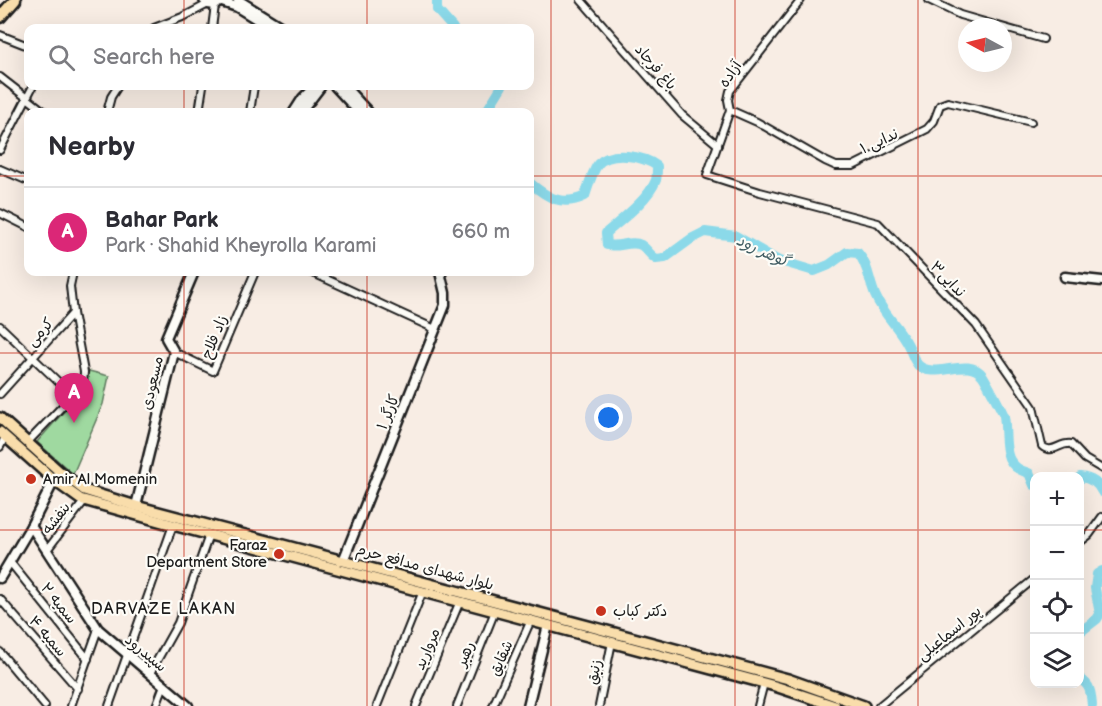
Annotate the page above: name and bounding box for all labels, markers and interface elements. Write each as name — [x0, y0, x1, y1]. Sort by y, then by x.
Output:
north arrow — [958, 18, 1012, 72]
search box — [24, 24, 534, 90]
street label: باغ فرجاد — [631, 40, 681, 94]
icon: search — [45, 41, 78, 74]
text: Search here — [93, 44, 215, 71]
street label: آزاده — [715, 56, 747, 91]
street label: ندایی ۱ — [857, 124, 901, 159]
text: Nearby — [48, 132, 135, 163]
text: Bahar Park — [105, 207, 218, 234]
text: A — [61, 220, 74, 244]
text: 660 m — [452, 220, 510, 244]
water label: گوهر رود — [733, 230, 795, 273]
text: Park · Shahid Kheyrolla Karami — [105, 234, 377, 258]
street label: ندایی۳ — [926, 257, 969, 301]
street label: زاد فلاح — [197, 313, 232, 362]
street label: کرمی — [23, 314, 58, 351]
street label: مسعودی — [137, 354, 168, 412]
pin: A — [54, 374, 94, 423]
street label: کارگر ۱ — [373, 392, 404, 433]
your location — [594, 403, 623, 432]
place label: Amir Al Momenin — [43, 470, 157, 489]
marker: Amir Al Momenin — [24, 472, 38, 486]
map controls — [1030, 472, 1084, 688]
button: + — [1030, 472, 1084, 526]
street label: بنفشه — [38, 498, 75, 538]
button: − — [1030, 526, 1084, 580]
place label: Faraz Department Store — [146, 536, 268, 572]
street label: بلوار شهدای مدافع حرم — [353, 540, 496, 597]
marker: Faraz Department Store — [272, 547, 286, 561]
street label: سمیه ۲ — [36, 579, 81, 628]
button: locate — [1030, 580, 1084, 634]
district label: DARVAZE LAKAN — [91, 600, 237, 619]
place label: دکتر کباب — [613, 602, 667, 621]
street label: پور اسماعیلی — [913, 602, 985, 665]
marker: دکتر کباب — [594, 604, 608, 618]
street label: سمیه ۴ — [25, 612, 71, 661]
street label: مروارید — [410, 625, 445, 673]
street label: سپیدرود — [121, 630, 170, 676]
button: layers — [1030, 634, 1084, 688]
street label: شقایق — [485, 637, 518, 679]
street label: رهبر — [451, 639, 479, 671]
street label: زنبق — [583, 658, 606, 686]

